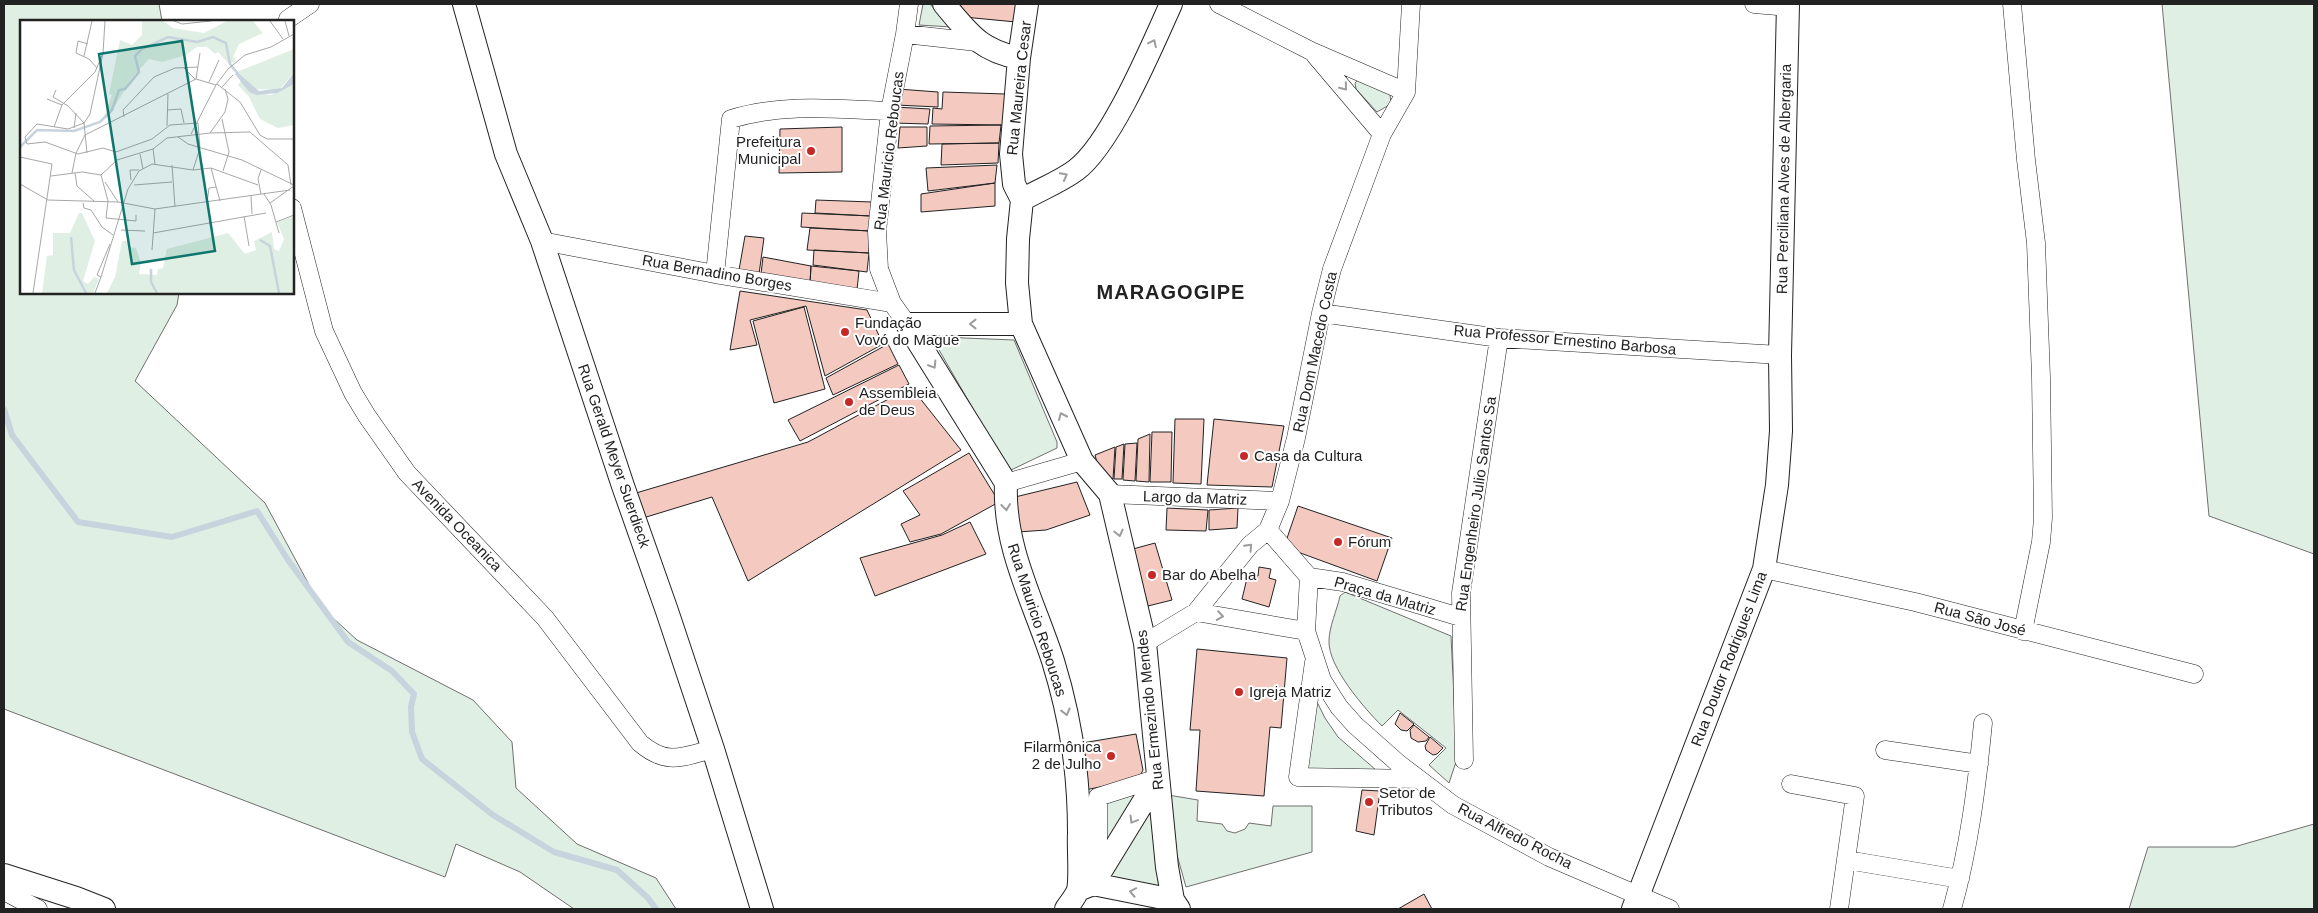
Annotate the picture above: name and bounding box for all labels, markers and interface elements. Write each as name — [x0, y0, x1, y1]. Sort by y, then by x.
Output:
inset map — [20, 20, 294, 294]
street label: Rua Maureira Cesar — [1003, 20, 1034, 156]
one-way arrow — [1146, 39, 1157, 48]
street label: Rua Perciliana Alves de Albergaria — [1773, 63, 1794, 294]
street label: Rua Mauricio Reboucas — [870, 70, 907, 231]
one-way arrow — [1338, 81, 1346, 90]
place label: Prefeitura Municipal — [736, 133, 802, 167]
marker: Prefeitura Municipal — [805, 145, 817, 157]
one-way arrow — [1059, 172, 1068, 182]
street label: Rua Bernadino Borges — [641, 251, 793, 294]
street label: Rua Dom Macedo Costa — [1289, 269, 1340, 434]
district label: MARAGOGIPE — [1097, 281, 1245, 303]
place label: Fundação Vovó do Mague — [855, 314, 959, 348]
one-way arrow — [968, 319, 976, 329]
street label: Rua Professor Ernestino Barbosa — [1453, 321, 1678, 358]
marker: Fundação Vovó do Mague — [839, 326, 851, 338]
one-way arrow — [926, 360, 936, 369]
street label: Rua Gerald Meyer Suerdieck — [575, 362, 654, 551]
place label: Assembleia de Deus — [859, 384, 937, 418]
street label: Rua Engenheiro Julio Santos Sa — [1452, 395, 1499, 612]
marker: Assembleia de Deus — [843, 396, 855, 408]
one-way arrow — [1058, 412, 1069, 421]
place label: Casa da Cultura — [1254, 447, 1363, 464]
marker: Casa da Cultura — [1238, 450, 1250, 462]
street label: Avenida Oceanica — [409, 475, 506, 575]
street label: Largo da Matriz — [1143, 487, 1247, 508]
one-way arrow — [1000, 503, 1011, 511]
one-way arrow — [1113, 529, 1124, 538]
place label: Fórum — [1348, 533, 1391, 550]
marker: Fórum — [1332, 536, 1344, 548]
street label: Rua Mauricio Reboucas — [1005, 541, 1070, 699]
one-way arrow — [1243, 544, 1252, 553]
place label: Bar do Abelha — [1162, 566, 1257, 583]
street label: Rua Doutor Rodrigues Lima — [1687, 568, 1770, 749]
marker: Bar do Abelha — [1146, 569, 1158, 581]
street label: Praça da Matriz — [1332, 573, 1438, 618]
street label: Rua São José — [1932, 598, 2028, 639]
one-way arrow — [1215, 611, 1224, 621]
street label: Rua Ermezindo Mendes — [1133, 629, 1166, 791]
place label: Igreja Matriz — [1249, 683, 1332, 700]
marker: Igreja Matriz — [1233, 686, 1245, 698]
one-way arrow — [1060, 708, 1071, 717]
place label: Filarmônica 2 de Julho — [1023, 738, 1102, 772]
marker: Filarmônica 2 de Julho — [1105, 750, 1117, 762]
place label: Setor de Tributos — [1379, 784, 1436, 818]
marker: Setor de Tributos — [1363, 796, 1375, 808]
street label: Rua Alfredo Rocha — [1455, 799, 1576, 872]
one-way arrow — [1129, 815, 1139, 824]
one-way arrow — [1128, 888, 1137, 898]

